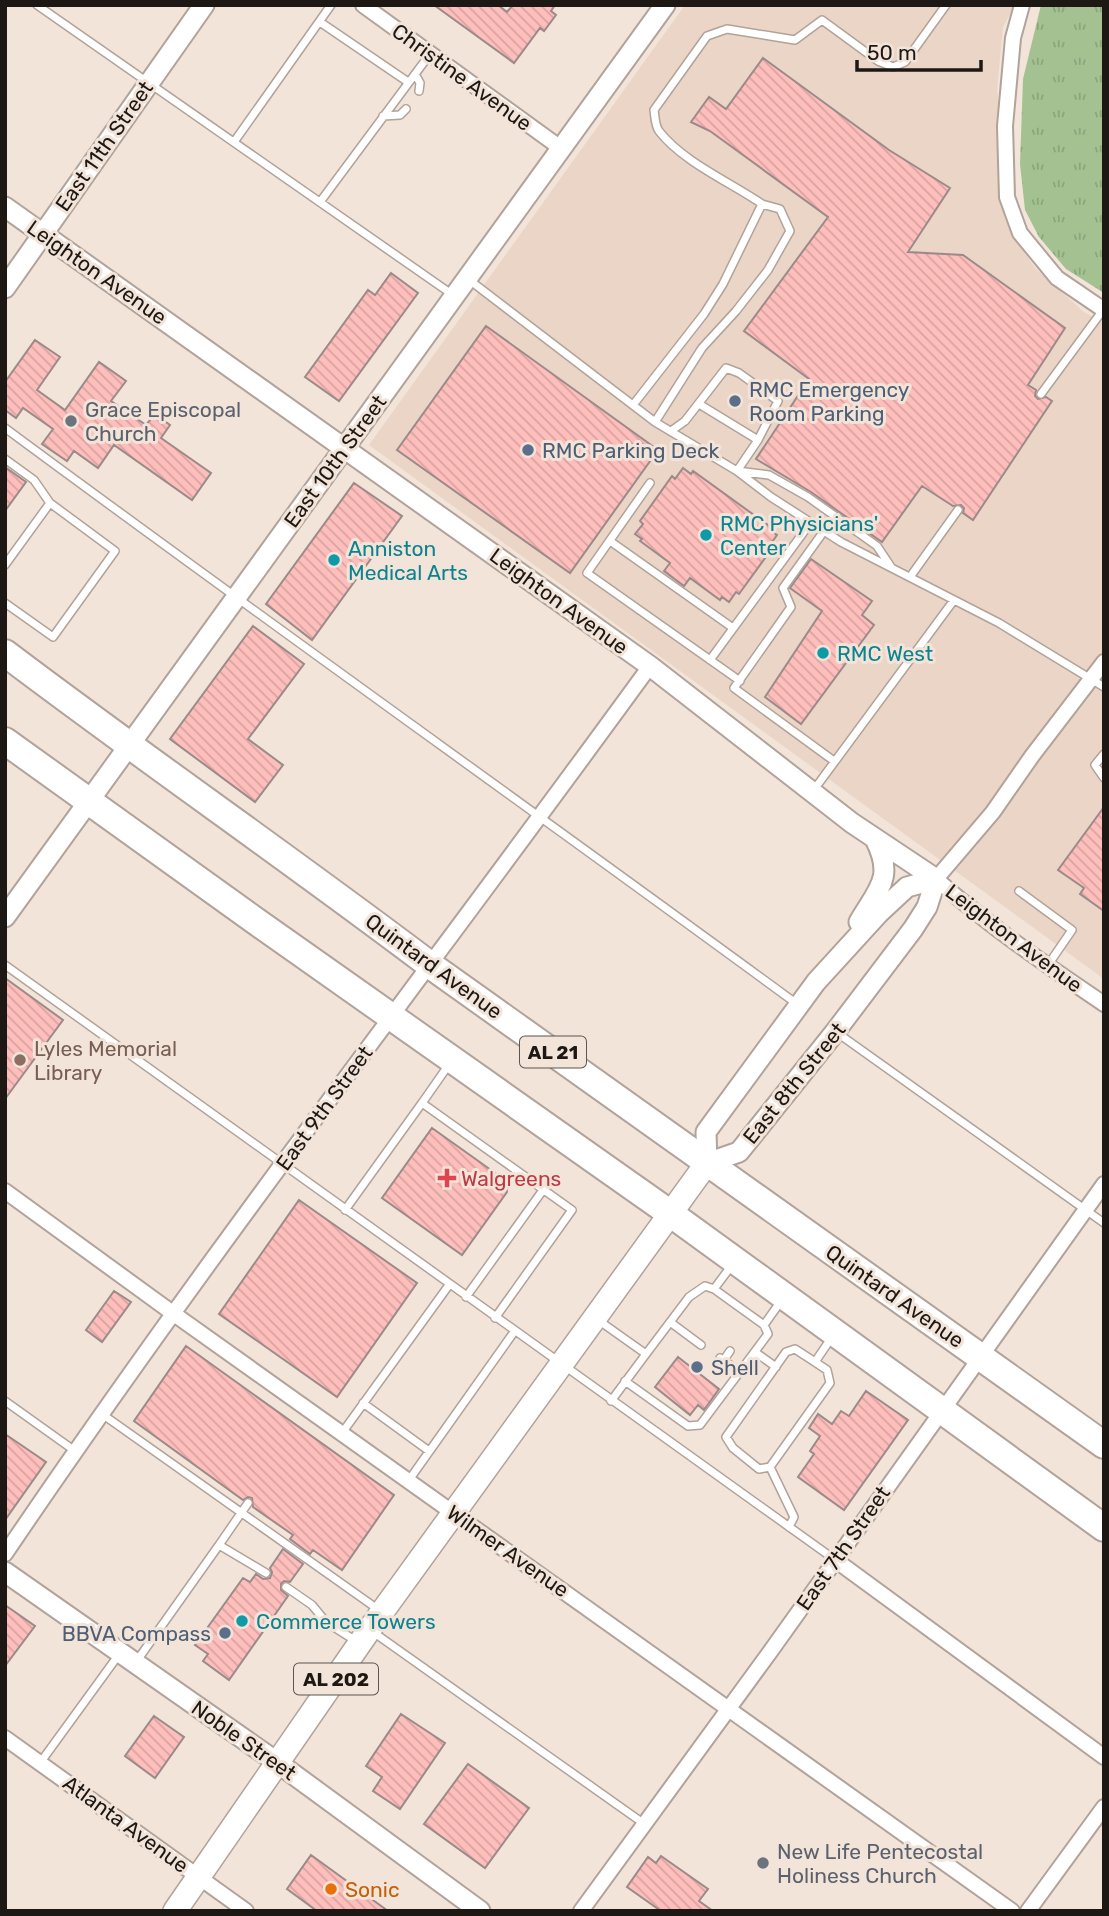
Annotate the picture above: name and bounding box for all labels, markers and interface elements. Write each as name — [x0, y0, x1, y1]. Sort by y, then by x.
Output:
street label: Christine Avenue — [387, 18, 537, 136]
scale bar — [857, 28, 981, 72]
text: 50 m — [867, 40, 917, 65]
street label: East 11th Street — [50, 76, 158, 216]
street label: Leighton Avenue — [22, 215, 172, 329]
place label: RMC Emergency Room Parking — [749, 377, 910, 426]
street label: East 10th Street — [279, 390, 391, 532]
marker: RMC Emergency Room Parking — [727, 393, 743, 409]
place label: Grace Episcopal Church — [85, 397, 241, 446]
marker: Grace Episcopal Church — [63, 413, 79, 429]
place label: RMC Parking Deck — [542, 438, 720, 463]
marker: RMC Parking Deck — [520, 442, 536, 458]
place label: RMC Physicians' Center — [720, 511, 878, 560]
marker: RMC Physicians' Center — [698, 527, 714, 543]
place label: Anniston Medical Arts — [348, 536, 468, 585]
street label: Leighton Avenue — [485, 542, 633, 660]
marker: Anniston Medical Arts — [326, 552, 342, 568]
place label: RMC West — [837, 641, 933, 666]
marker: RMC West — [815, 645, 831, 661]
street label: Leighton Avenue — [941, 878, 1087, 998]
street label: Quintard Avenue — [361, 908, 507, 1024]
street label: East 8th Street — [738, 1017, 850, 1149]
place label: Lyles Memorial Library — [34, 1036, 177, 1085]
road number: AL 21 — [520, 1036, 586, 1068]
street label: East 9th Street — [270, 1041, 378, 1175]
marker: Lyles Memorial Library — [12, 1052, 28, 1068]
place label: Walgreens — [461, 1166, 561, 1191]
marker: Walgreens — [439, 1170, 455, 1186]
street label: Quintard Avenue — [821, 1239, 969, 1353]
place label: Shell — [711, 1355, 759, 1380]
marker: Shell — [689, 1359, 705, 1375]
street label: East 7th Street — [791, 1481, 895, 1615]
street label: Wilmer Avenue — [442, 1500, 574, 1602]
place label: Commerce Towers — [256, 1609, 436, 1634]
marker: Commerce Towers — [234, 1613, 250, 1629]
place label: BBVA Compass — [62, 1621, 211, 1646]
marker: BBVA Compass — [217, 1625, 233, 1641]
road number: AL 202 — [294, 1664, 378, 1694]
street label: Noble Street — [187, 1695, 301, 1785]
street label: Atlanta Avenue — [58, 1770, 194, 1878]
place label: New Life Pentecostal Holiness Church — [777, 1839, 983, 1888]
marker: New Life Pentecostal Holiness Church — [755, 1855, 771, 1871]
place label: Sonic — [345, 1877, 400, 1902]
marker: Sonic — [323, 1881, 339, 1897]

